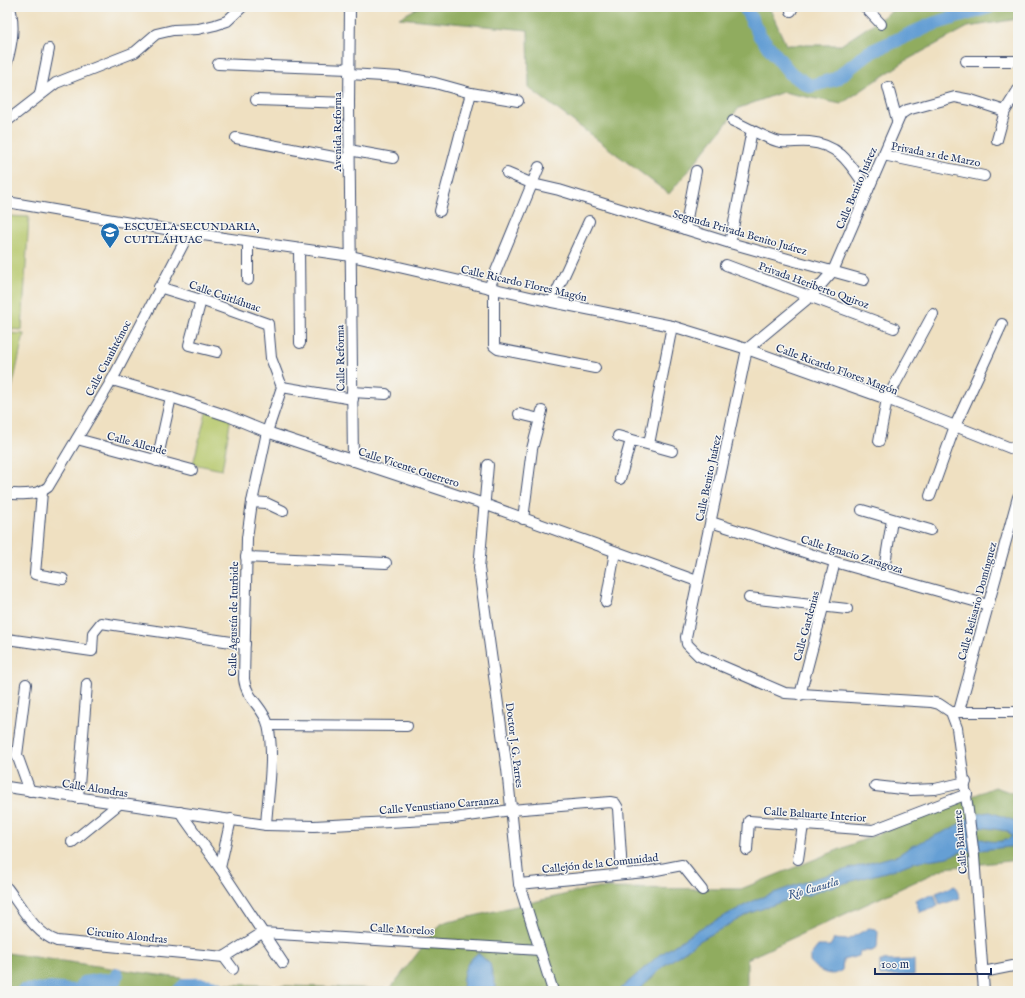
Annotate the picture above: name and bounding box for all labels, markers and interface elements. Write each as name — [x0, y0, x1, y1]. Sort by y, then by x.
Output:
street label: Avenida Reforma — [331, 92, 345, 173]
street label: Privada 21 de Marzo — [890, 139, 982, 171]
street label: Calle Benito Juárez — [833, 145, 881, 232]
street label: Segunda Privada Benito Juárez — [671, 207, 809, 259]
place label: ESCUELA SECUNDARIA, CUITLÁHUAC — [124, 220, 259, 247]
school or university icon: ESCUELA SECUNDARIA, CUITLÁHUAC — [99, 221, 121, 249]
street label: Privada Heriberto Quiroz — [756, 259, 871, 313]
street label: Calle Ricardo Flores Magón — [459, 263, 588, 305]
street label: Calle Cuitláhuac — [187, 278, 263, 316]
street label: Calle Cuauhtémoc — [83, 318, 135, 399]
street label: Calle Reforma — [333, 324, 349, 391]
street label: Calle Ricardo Flores Magón — [774, 341, 900, 399]
street label: Calle Allende — [105, 429, 168, 459]
street label: Calle Benito Juárez — [693, 434, 725, 523]
street label: Calle Vicente Guerrero — [356, 445, 461, 491]
street label: Calle Ignacio Zaragoza — [799, 533, 905, 577]
street label: Calle Belisario Domínguez — [955, 540, 1001, 662]
street label: Calle Agustín de Iturbide — [226, 561, 242, 677]
street label: Calle Gardenias — [791, 590, 823, 663]
street label: Doctor J. G. Parres — [502, 702, 526, 789]
street label: Calle Alondras — [61, 777, 129, 801]
street label: Calle Venustiano Carranza — [379, 794, 500, 818]
street label: Calle Baluarte Interior — [763, 804, 867, 826]
street label: Calle Baluarte — [951, 809, 971, 875]
street label: Callejón de la Comunidad — [541, 851, 659, 877]
water label: Río Cuautla — [786, 874, 840, 903]
street label: Calle Morelos — [370, 921, 434, 939]
street label: Circuito Alondras — [86, 925, 168, 947]
scale bar — [875, 950, 991, 976]
text: 100 m — [881, 957, 909, 972]

